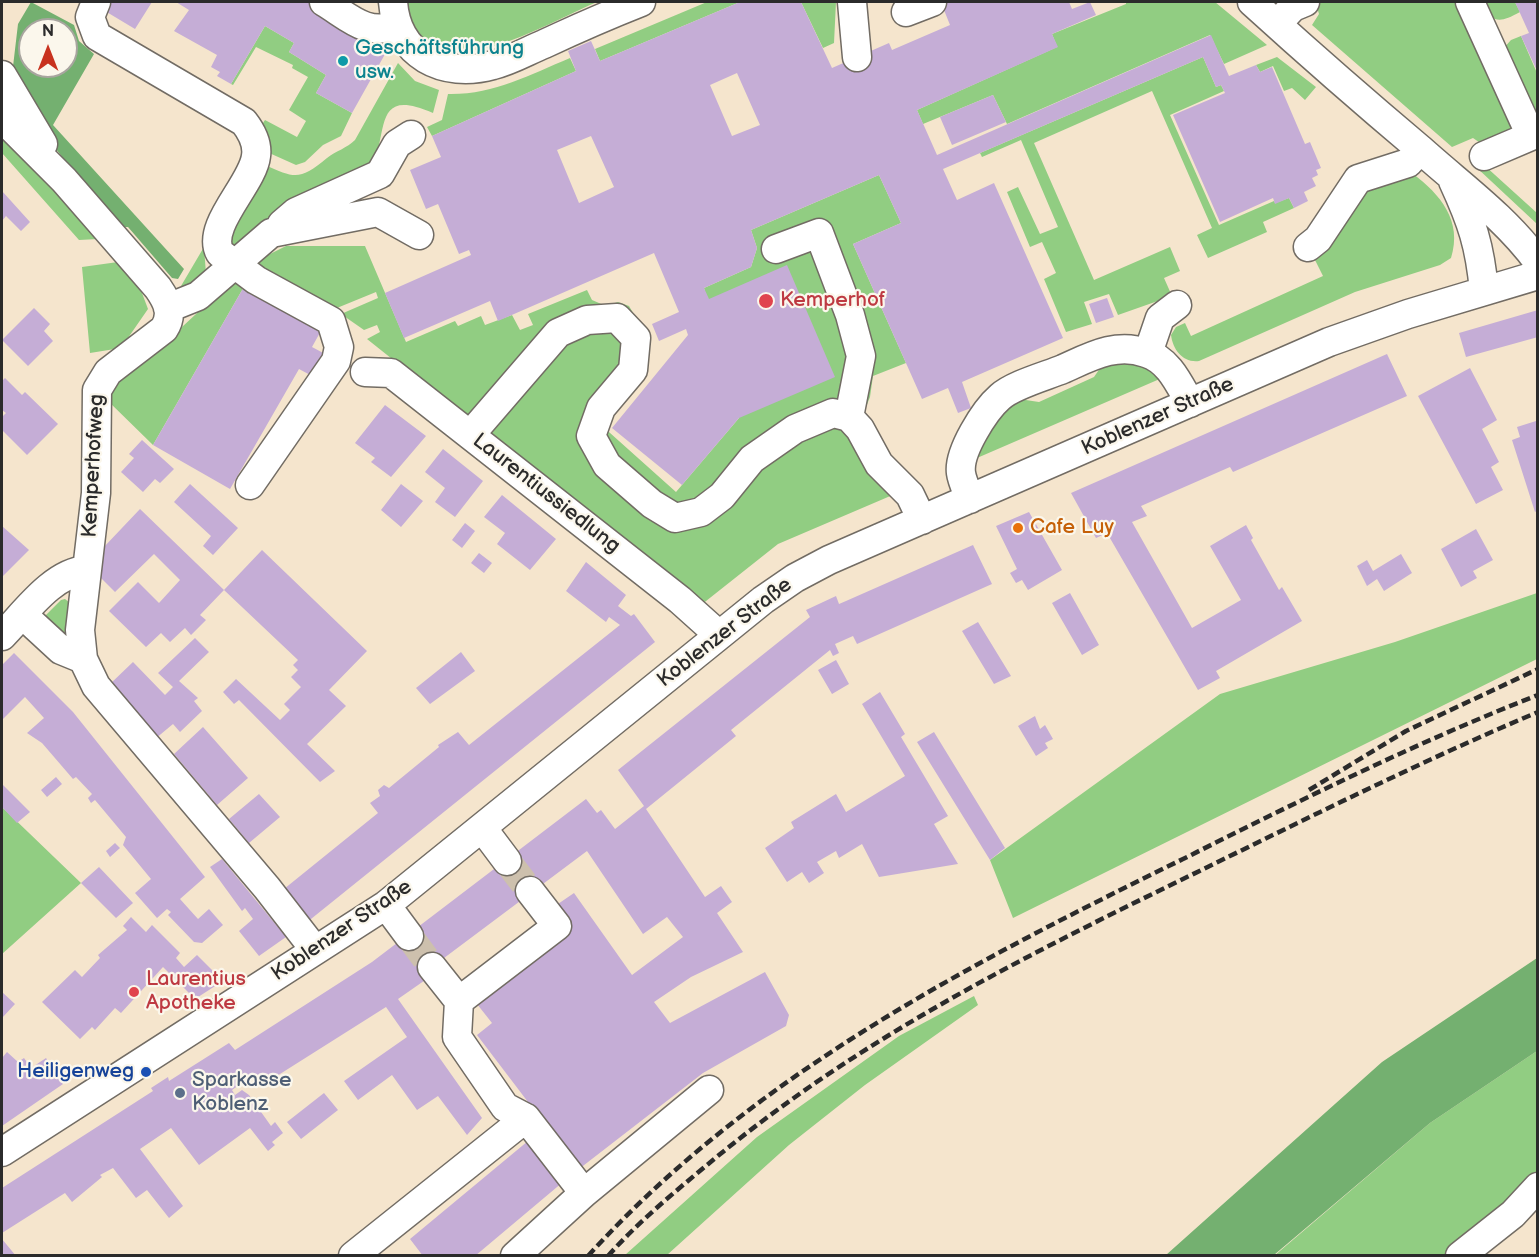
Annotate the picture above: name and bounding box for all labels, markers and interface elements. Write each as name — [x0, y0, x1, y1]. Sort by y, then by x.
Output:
north arrow — [18, 18, 78, 78]
text: N — [42, 22, 54, 41]
place label: Geschäftsführung usw. — [355, 36, 524, 86]
marker: Geschäftsführung usw. — [336, 54, 350, 68]
place label: Kemperhof — [780, 288, 885, 314]
marker: Kemperhof — [757, 292, 775, 310]
street label: Koblenzer Straße — [1078, 372, 1238, 462]
street label: Kemperhofweg — [78, 394, 110, 538]
street label: Laurentiussiedlung — [467, 429, 625, 559]
place label: Cafe Luy — [1030, 515, 1114, 541]
marker: Cafe Luy — [1011, 521, 1025, 535]
street label: Koblenzer Straße — [653, 573, 797, 693]
street label: Koblenzer Straße — [267, 875, 417, 987]
place label: Laurentius Apotheke — [146, 967, 246, 1017]
marker: Laurentius Apotheke — [127, 985, 141, 999]
place label: Heiligenweg — [17, 1059, 134, 1085]
marker: Heiligenweg — [139, 1065, 153, 1079]
place label: Sparkasse Koblenz — [192, 1068, 291, 1118]
marker: Sparkasse Koblenz — [173, 1086, 187, 1100]

